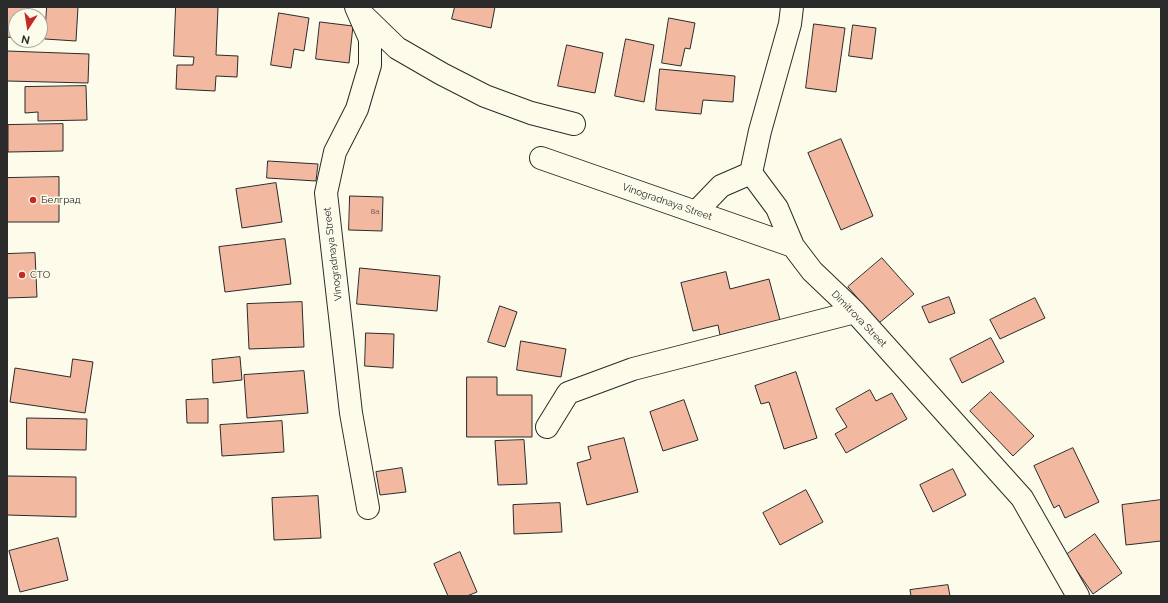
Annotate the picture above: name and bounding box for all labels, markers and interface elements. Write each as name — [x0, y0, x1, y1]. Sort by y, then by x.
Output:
north arrow — [8, 8, 48, 48]
text: N — [20, 32, 31, 46]
street label: Vinogradnaya Street — [621, 181, 713, 223]
place label: Белград — [41, 194, 81, 206]
marker: Белград — [28, 195, 38, 205]
street label: Vinogradnaya Street — [321, 207, 345, 301]
house number: 8а — [370, 207, 380, 217]
place label: СТО — [30, 269, 50, 281]
marker: СТО — [17, 270, 27, 280]
street label: Dimitrova Street — [829, 288, 889, 350]

